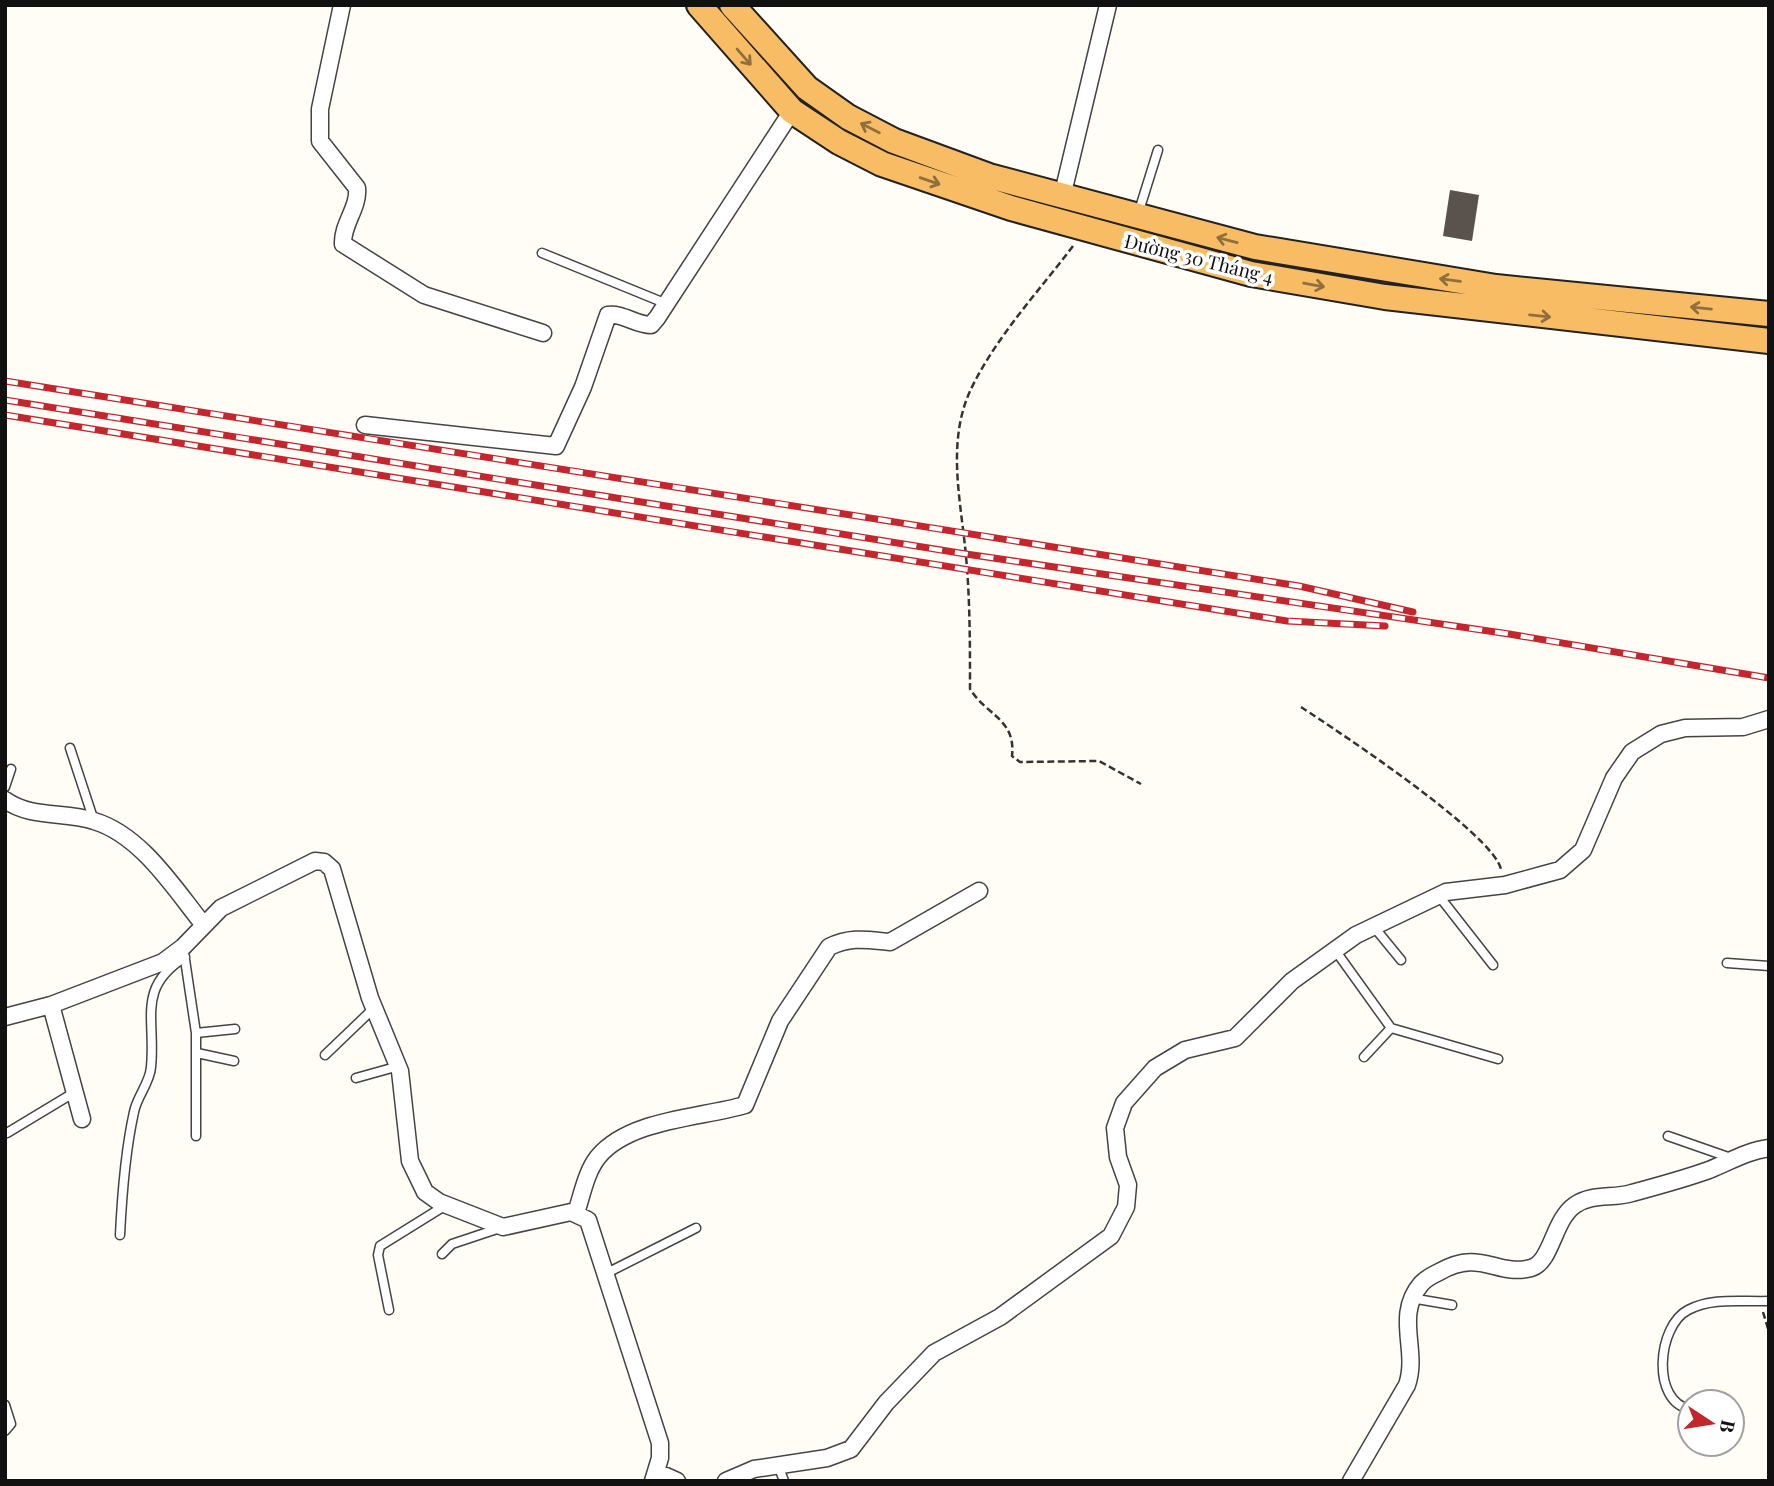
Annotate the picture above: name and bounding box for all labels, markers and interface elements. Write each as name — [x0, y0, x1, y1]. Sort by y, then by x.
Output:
one-way arrow — [736, 47, 752, 65]
one-way arrow — [860, 121, 881, 135]
one-way arrow — [918, 176, 940, 188]
street label: Đường 30 Tháng 4 — [1122, 227, 1276, 289]
one-way arrow — [1216, 233, 1238, 246]
one-way arrow — [1440, 273, 1462, 286]
one-way arrow — [1303, 279, 1325, 292]
one-way arrow — [1690, 301, 1713, 314]
one-way arrow — [1528, 310, 1551, 323]
north arrow — [1676, 1388, 1746, 1458]
text: B — [1715, 1418, 1743, 1436]

